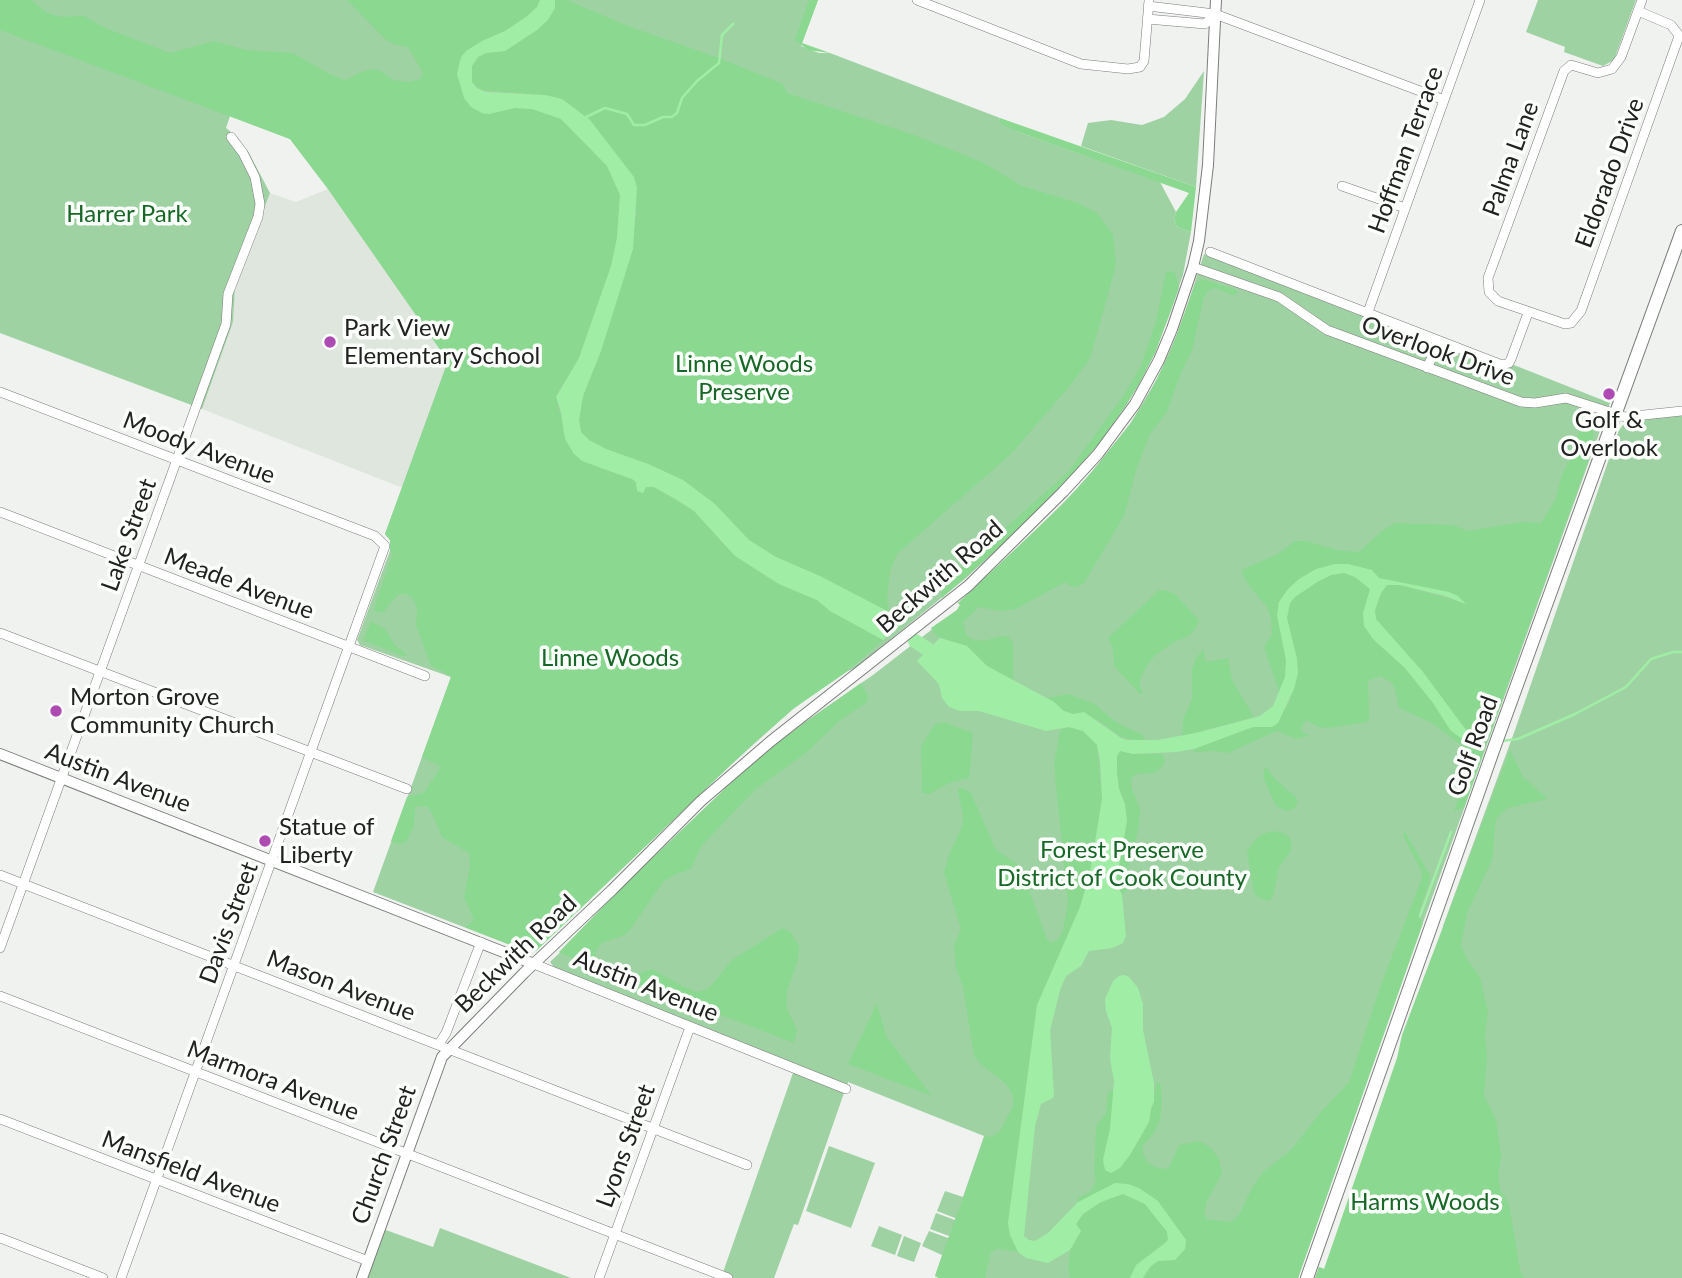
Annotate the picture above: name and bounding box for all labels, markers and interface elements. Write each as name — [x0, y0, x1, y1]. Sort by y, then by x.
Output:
street label: Hoffman Terrace — [1362, 63, 1450, 237]
street label: Eldorado Drive — [1570, 94, 1650, 252]
street label: Palma Lane — [1477, 98, 1545, 220]
park label: Harrer Park — [66, 200, 188, 228]
street label: Overlook Drive — [1357, 310, 1519, 392]
place label: Park View Elementary School — [344, 314, 540, 370]
marker: Park View Elementary School — [322, 334, 338, 350]
park label: Linne Woods Preserve — [675, 350, 813, 406]
marker: Golf & Overlook — [1601, 386, 1617, 402]
street label: Moody Avenue — [119, 406, 279, 490]
place label: Golf & Overlook — [1560, 406, 1658, 462]
street label: Lake Street — [95, 475, 163, 595]
street label: Beckwith Road — [871, 514, 1009, 640]
street label: Meade Avenue — [160, 542, 318, 626]
park label: Linne Woods — [541, 644, 679, 672]
place label: Morton Grove Community Church — [70, 683, 274, 739]
street label: Golf Road — [1442, 692, 1504, 800]
marker: Morton Grove Community Church — [48, 703, 64, 719]
street label: Austin Avenue — [41, 737, 195, 819]
place label: Statue of Liberty — [279, 813, 374, 869]
marker: Statue of Liberty — [257, 833, 273, 849]
park label: Forest Preserve District of Cook County — [997, 836, 1247, 892]
street label: Davis Street — [194, 858, 264, 988]
street label: Beckwith Road — [449, 889, 583, 1019]
street label: Mason Avenue — [263, 944, 419, 1028]
street label: Austin Avenue — [569, 944, 723, 1028]
street label: Marmora Avenue — [183, 1035, 363, 1127]
street label: Lyons Street — [590, 1081, 662, 1211]
street label: Church Street — [346, 1082, 422, 1228]
street label: Mansfield Avenue — [98, 1125, 284, 1219]
park label: Harms Woods — [1350, 1188, 1500, 1216]

